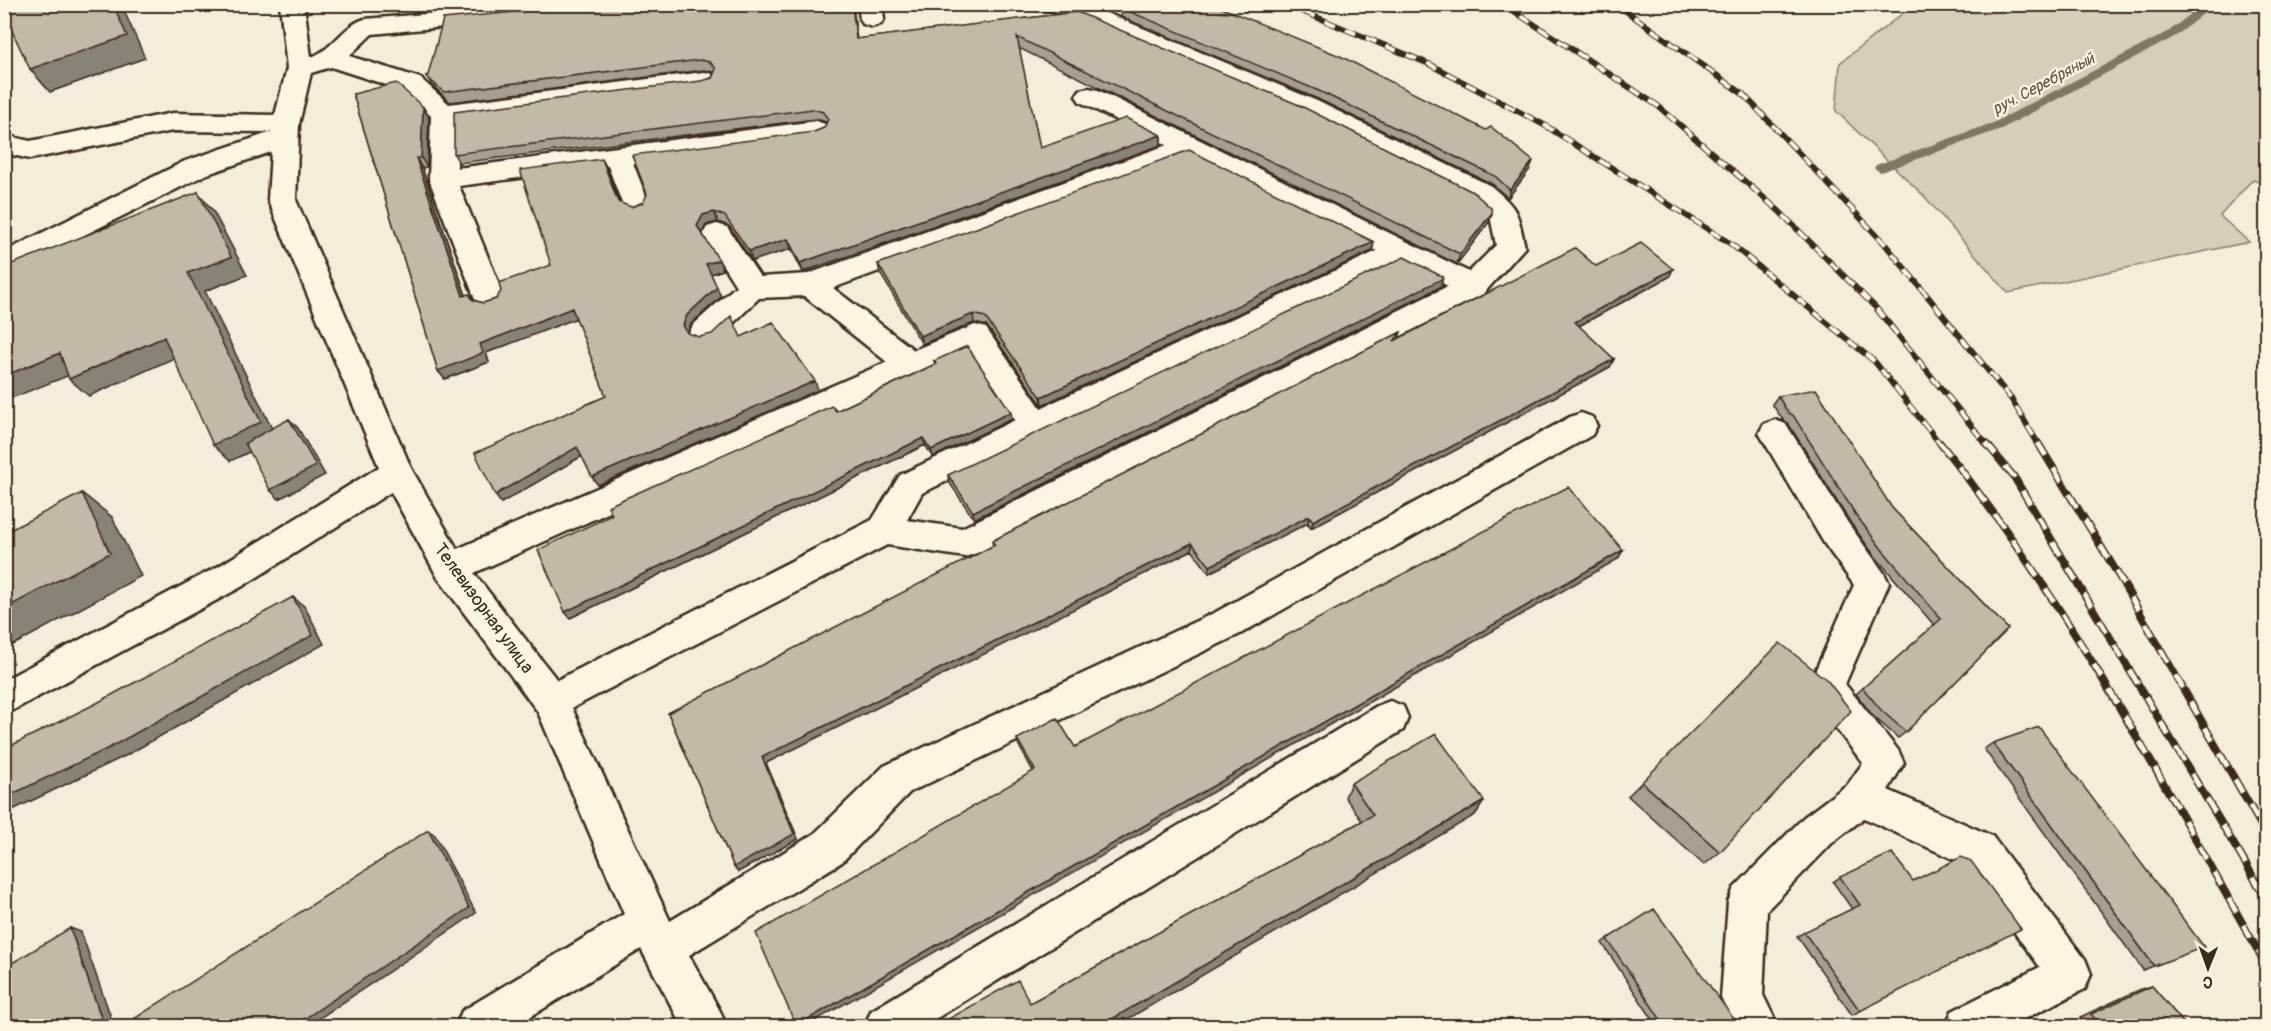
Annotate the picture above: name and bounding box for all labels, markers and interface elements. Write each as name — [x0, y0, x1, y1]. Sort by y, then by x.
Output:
water label: руч. Серебряный — [1989, 48, 2099, 119]
street label: Телевизорная улица — [429, 539, 539, 678]
north arrow — [2178, 938, 2238, 998]
text: С — [2203, 972, 2213, 992]

